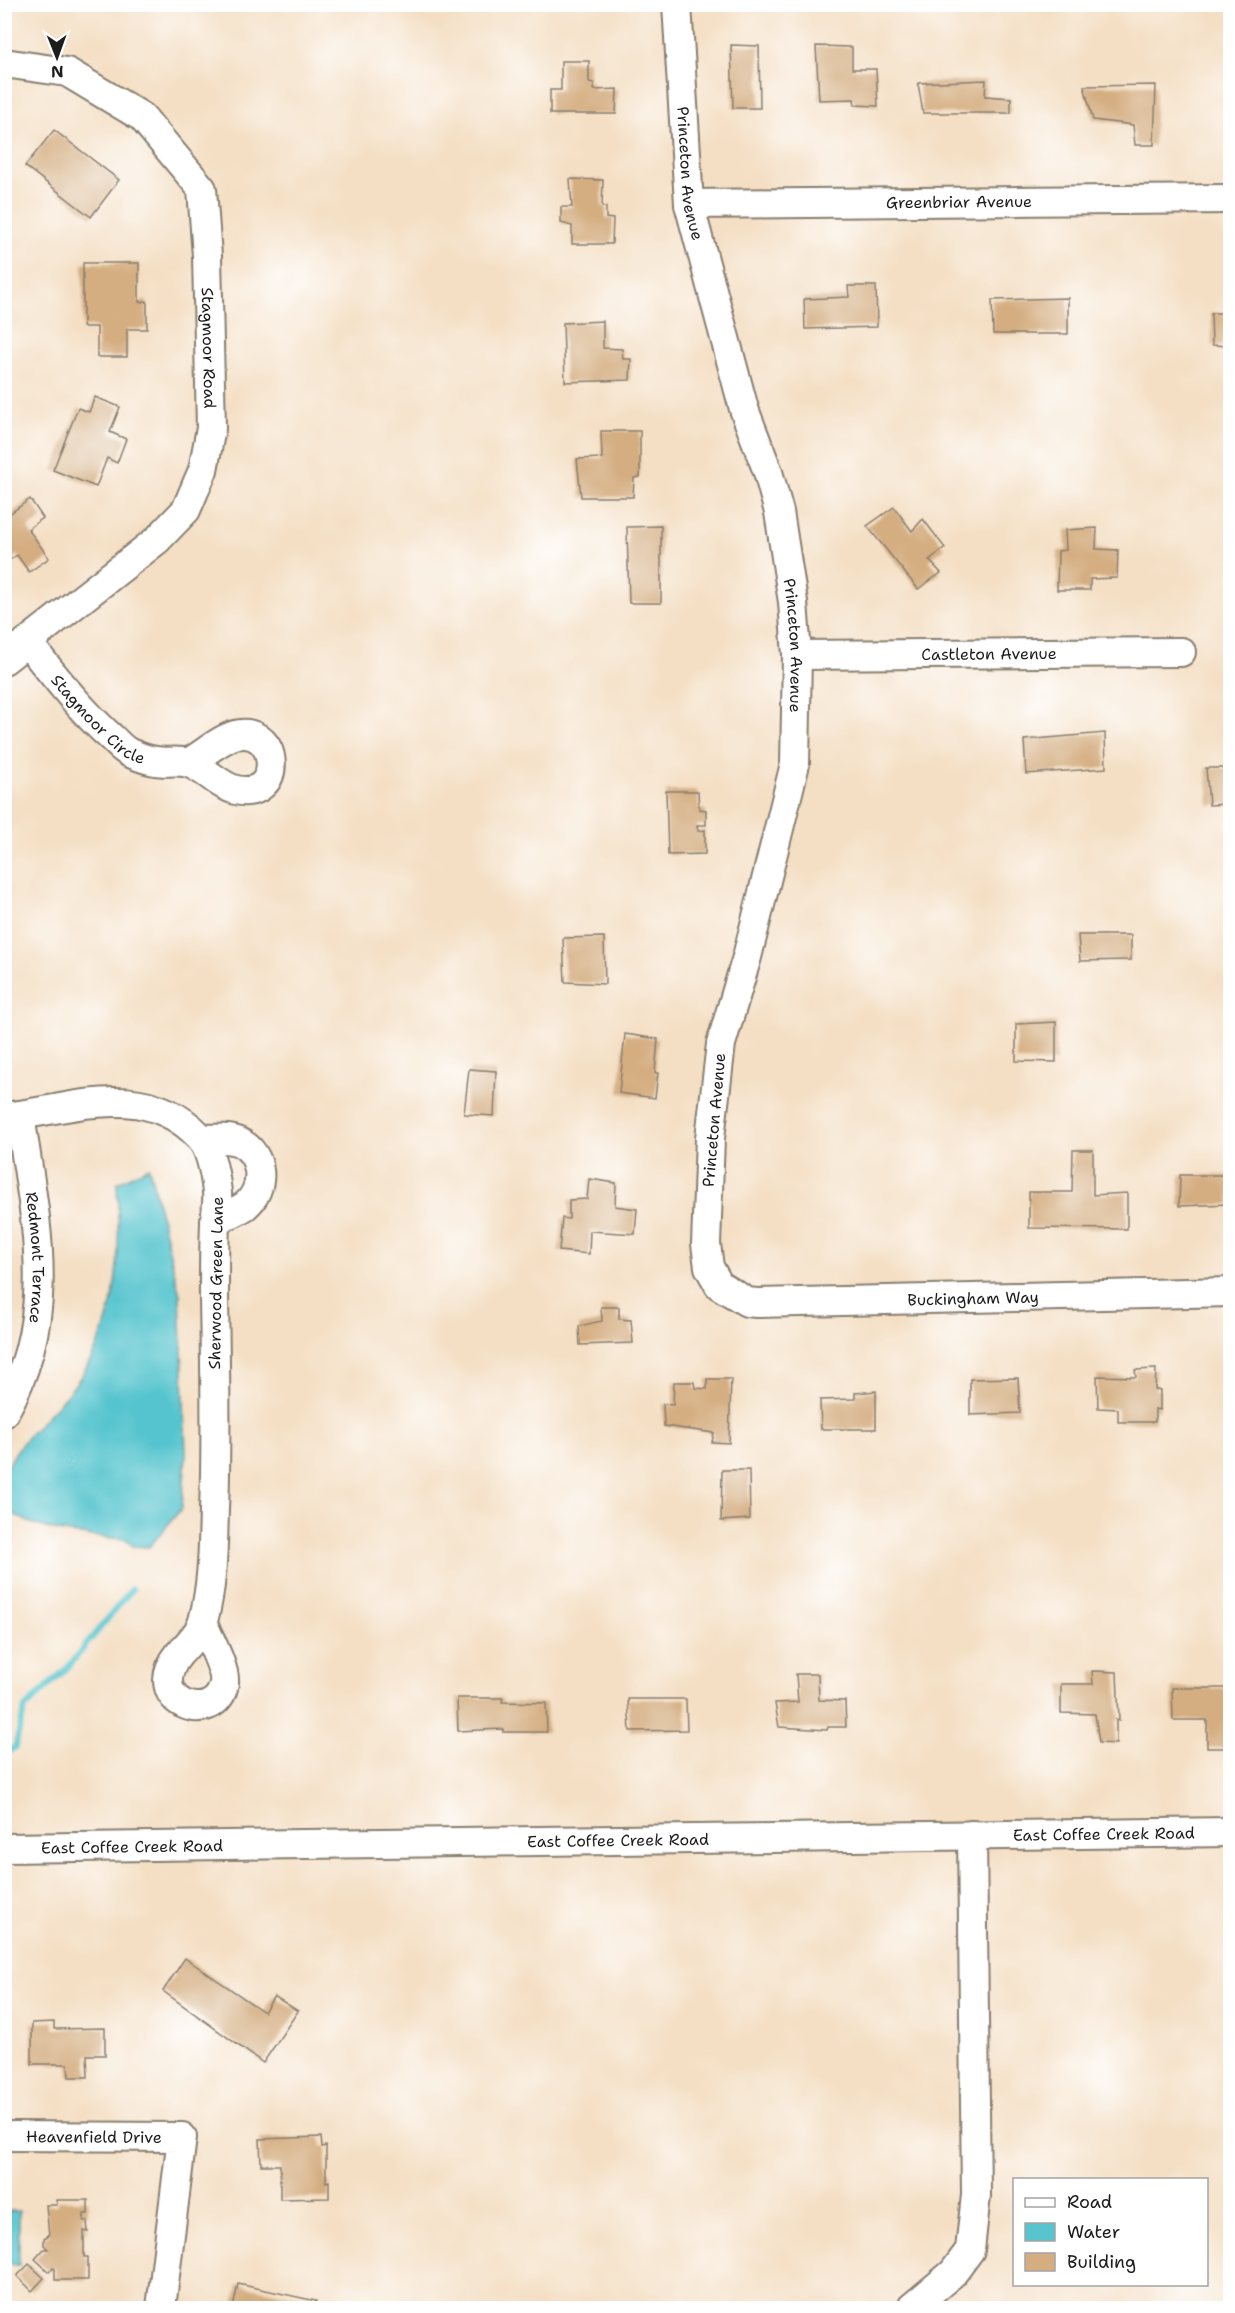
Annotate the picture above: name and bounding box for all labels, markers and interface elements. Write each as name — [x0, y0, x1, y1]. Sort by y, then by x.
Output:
north arrow — [27, 27, 87, 87]
text: N — [51, 61, 64, 82]
street label: Princeton Avenue — [673, 106, 709, 242]
street label: Greenbriar Avenue — [886, 190, 1032, 213]
street label: Stagmoor Road — [197, 287, 221, 409]
street label: Princeton Avenue — [779, 577, 808, 713]
street label: Castleton Avenue — [921, 642, 1057, 665]
street label: Stagmoor Circle — [47, 670, 148, 768]
street label: Princeton Avenue — [698, 1052, 730, 1188]
street label: Redmont Terrace — [21, 1191, 49, 1325]
street label: Sherwood Green Lane — [204, 1196, 228, 1370]
street label: Buckingham Way — [907, 1286, 1039, 1310]
street label: East Coffee Creek Road — [1013, 1822, 1195, 1845]
street label: East Coffee Creek Road — [527, 1828, 709, 1852]
street label: East Coffee Creek Road — [41, 1835, 223, 1858]
street label: Heavenfield Drive — [26, 2126, 162, 2147]
legend — [1013, 2178, 1208, 2286]
text: Road — [1067, 2190, 1112, 2214]
text: Water — [1067, 2220, 1120, 2244]
text: Building — [1067, 2250, 1136, 2274]

